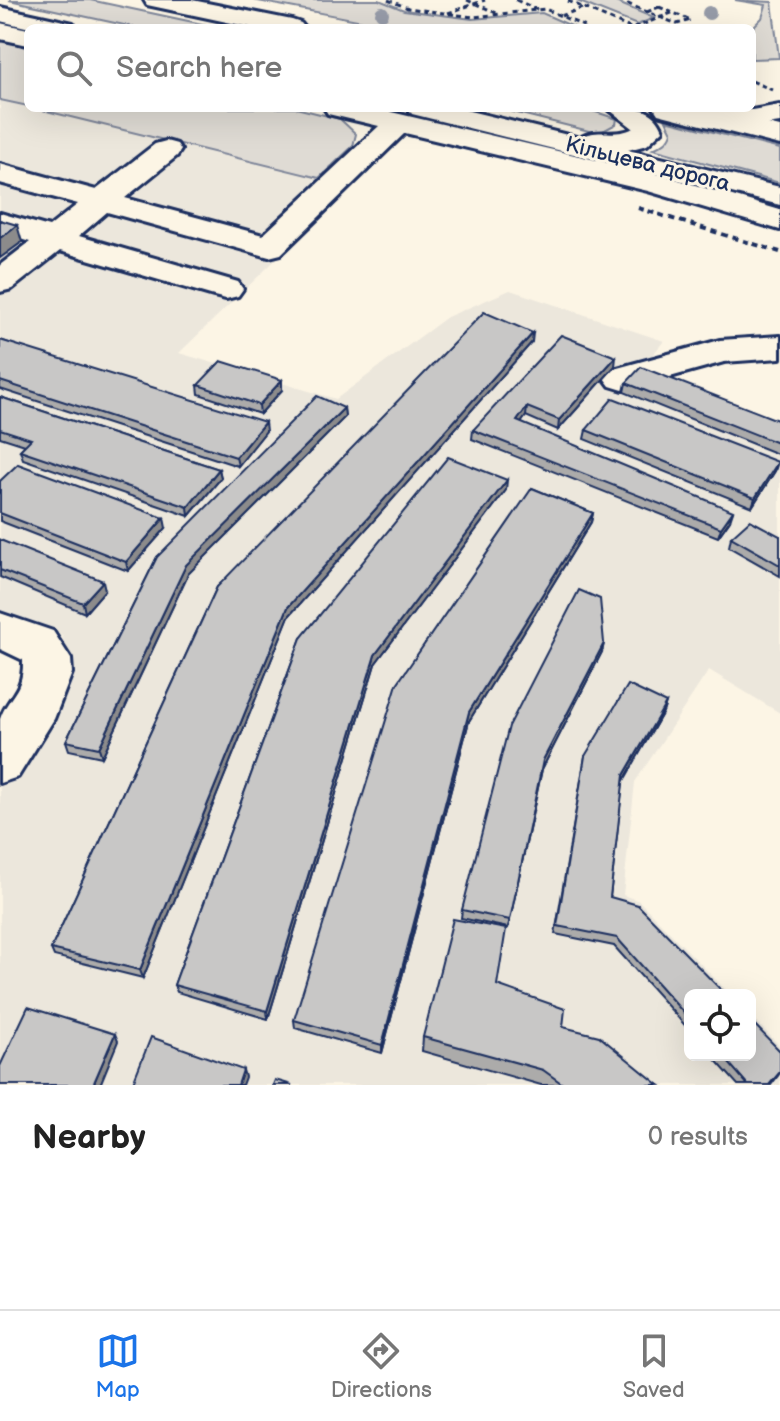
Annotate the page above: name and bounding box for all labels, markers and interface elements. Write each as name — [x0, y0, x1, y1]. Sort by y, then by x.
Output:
search box — [24, 24, 756, 112]
icon: search — [52, 46, 96, 90]
text: Search here — [116, 50, 282, 86]
street label: Кільцева дорога — [563, 131, 733, 198]
map controls — [684, 989, 756, 1061]
button: locate — [684, 989, 756, 1061]
text: Nearby — [32, 1117, 146, 1158]
text: 0 results — [648, 1122, 748, 1153]
tab: Map — [95, 1329, 140, 1404]
tab: Directions — [331, 1329, 432, 1404]
tab: Saved — [623, 1329, 685, 1404]

